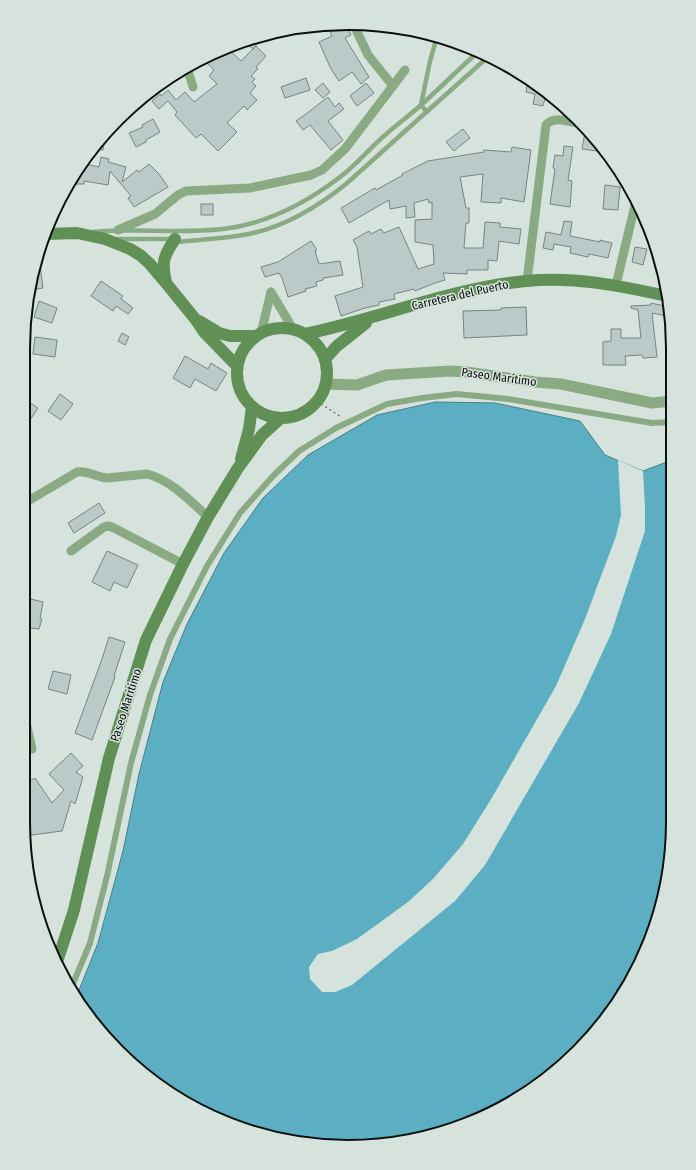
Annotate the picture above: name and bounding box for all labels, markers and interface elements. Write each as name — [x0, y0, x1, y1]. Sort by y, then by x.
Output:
street label: Carretera del Puerto — [410, 277, 510, 313]
street label: Paseo Marítimo — [461, 365, 537, 389]
street label: Paseo Marítimo — [108, 667, 144, 743]

